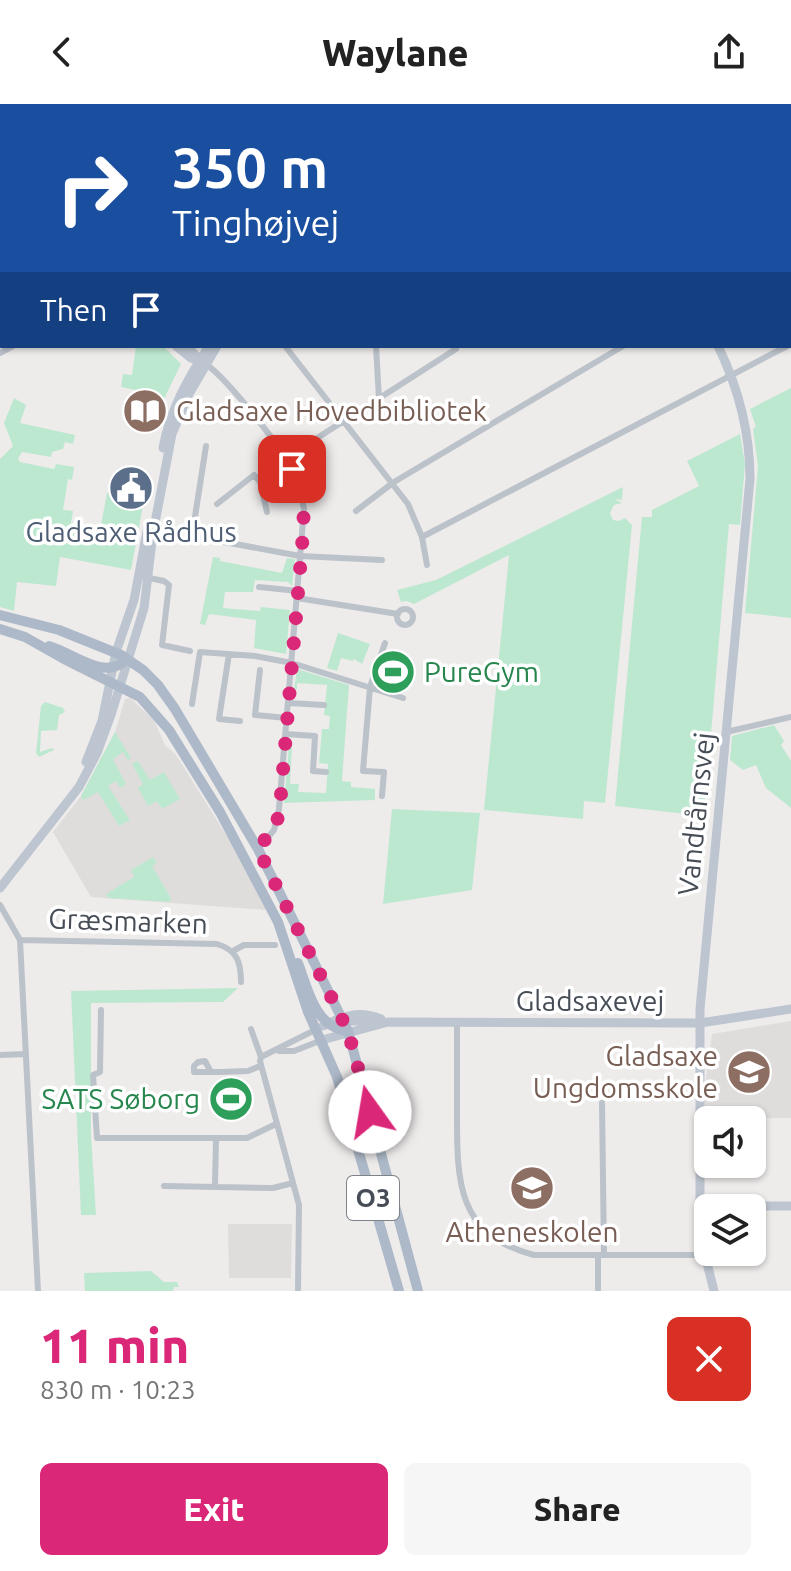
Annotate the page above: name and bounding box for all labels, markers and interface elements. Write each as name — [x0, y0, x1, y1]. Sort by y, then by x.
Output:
icon: back — [40, 30, 84, 74]
icon: share — [707, 30, 751, 74]
text: Waylane — [322, 32, 469, 73]
icon: right — [40, 136, 144, 240]
text: 350 m — [172, 136, 328, 199]
text: Tinghøjvej — [172, 202, 339, 243]
icon: arrive — [124, 288, 168, 332]
text: Then — [40, 293, 108, 327]
library icon: Gladsaxe Hovedbibliotek — [121, 387, 169, 435]
place label: Gladsaxe Hovedbibliotek — [176, 395, 487, 426]
pin — [258, 435, 326, 503]
icon: arrive — [270, 447, 314, 491]
public building icon: Gladsaxe Rådhus — [107, 464, 155, 512]
place label: Gladsaxe Rådhus — [25, 516, 237, 547]
sports icon: PureGym — [369, 648, 417, 696]
place label: PureGym — [424, 656, 539, 687]
street label: Vandtårnsvej — [672, 731, 719, 897]
street label: Græsmarken — [48, 902, 208, 939]
street label: Gladsaxevej — [516, 985, 664, 1016]
place label: Gladsaxe Ungdomsskole — [533, 1040, 718, 1103]
school or university icon: Gladsaxe Ungdomsskole — [725, 1048, 773, 1096]
position arrow — [328, 1070, 412, 1154]
sports icon: SATS Søborg — [207, 1075, 255, 1123]
place label: SATS Søborg — [42, 1083, 200, 1114]
map controls — [694, 1106, 766, 1266]
button: sound — [694, 1106, 766, 1178]
school or university icon: Atheneskolen — [508, 1164, 556, 1212]
road number: O3 — [347, 1176, 399, 1220]
button: layers — [694, 1194, 766, 1266]
place label: Atheneskolen — [446, 1216, 619, 1247]
button: close — [667, 1317, 751, 1401]
text: 11 min — [40, 1318, 189, 1372]
text: 830 m · 10:23 — [40, 1375, 196, 1404]
button: Exit — [40, 1463, 388, 1555]
button: Share — [404, 1463, 751, 1555]

